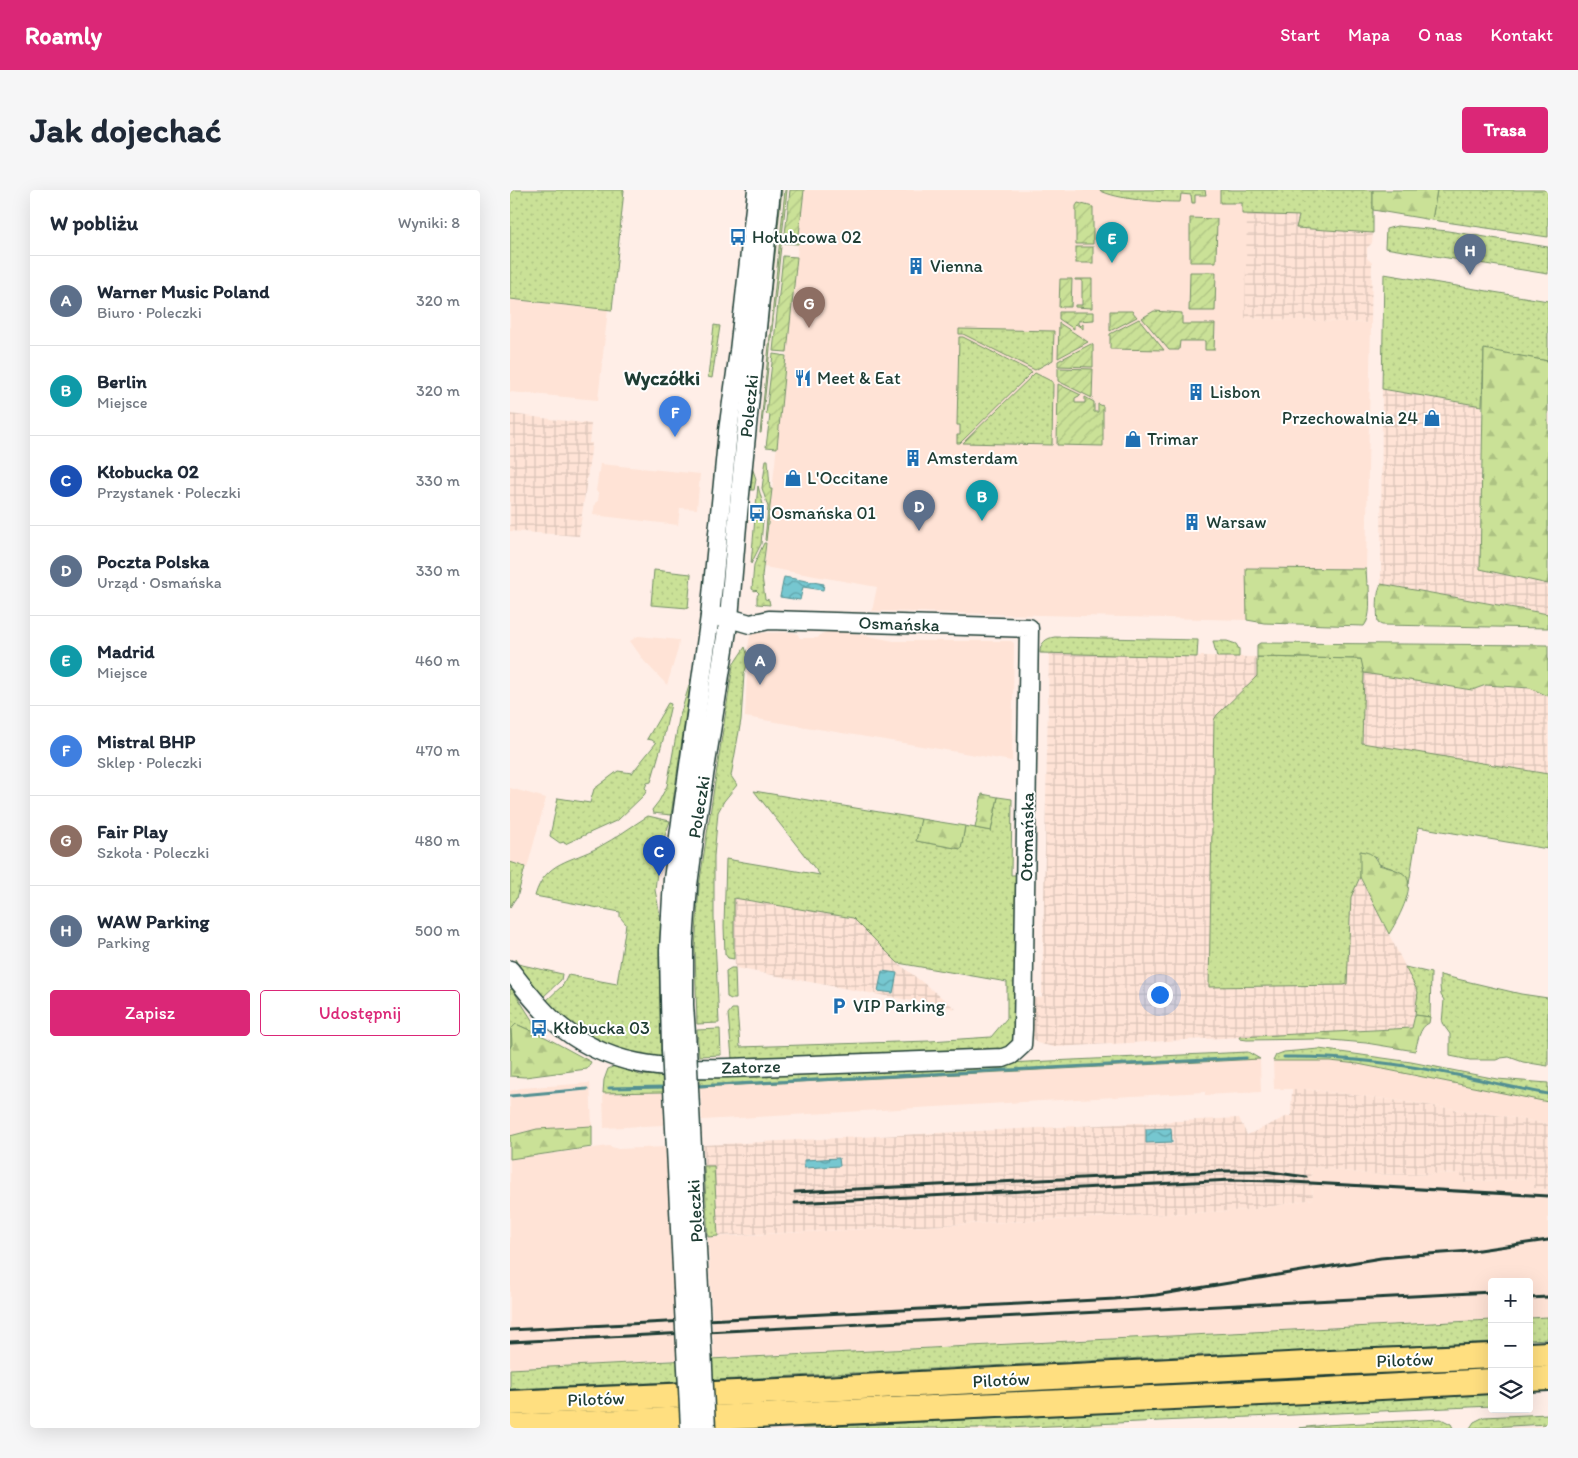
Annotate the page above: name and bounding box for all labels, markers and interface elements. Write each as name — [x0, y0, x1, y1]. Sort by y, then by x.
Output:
text: Roamly — [25, 21, 102, 50]
text: Start — [1280, 24, 1320, 46]
text: Mapa — [1348, 24, 1390, 46]
text: O nas — [1418, 24, 1463, 46]
text: Kontakt — [1491, 24, 1553, 46]
button: Trasa — [1462, 107, 1548, 153]
text: Jak dojechać — [30, 109, 222, 151]
text: W pobliżu — [50, 210, 138, 235]
text: Wyniki: 8 — [398, 213, 460, 232]
pin: E — [1096, 222, 1128, 263]
place label: Hołubcowa 02 — [752, 226, 862, 248]
bus stop icon: Hołubcowa 02 — [728, 227, 748, 247]
pin: H — [1454, 234, 1486, 275]
place label: Vienna — [930, 255, 984, 277]
building icon: Vienna — [906, 256, 926, 276]
text: Warner Music Poland — [97, 280, 269, 303]
pin: G — [793, 287, 825, 328]
text: A — [61, 291, 71, 310]
text: 320 m — [416, 291, 460, 310]
text: Biuro · Poleczki — [97, 303, 202, 322]
district label: Wyczółki — [624, 366, 700, 391]
place label: Meet & Eat — [817, 367, 901, 389]
restaurant icon: Meet & Eat — [793, 368, 813, 388]
text: Berlin — [97, 370, 147, 393]
street label: Poleczki — [735, 374, 763, 438]
text: B — [61, 381, 71, 400]
text: 320 m — [416, 381, 460, 400]
place label: Lisbon — [1210, 381, 1260, 403]
building icon: Lisbon — [1186, 382, 1206, 402]
text: Miejsce — [97, 393, 148, 412]
pin: F — [659, 396, 691, 437]
place label: Przechowalnia 24 — [1282, 407, 1418, 429]
shop icon: Przechowalnia 24 — [1422, 408, 1442, 428]
place label: Trimar — [1147, 428, 1199, 450]
shop icon: Trimar — [1123, 429, 1143, 449]
place label: Amsterdam — [927, 447, 1018, 469]
building icon: Amsterdam — [903, 448, 923, 468]
text: Kłobucka 02 — [97, 460, 199, 483]
place label: L'Occitane — [807, 467, 888, 489]
shop icon: L'Occitane — [783, 468, 803, 488]
text: C — [61, 471, 71, 490]
text: 330 m — [416, 471, 460, 490]
pin: B — [966, 480, 998, 521]
text: Przystanek · Poleczki — [97, 483, 241, 502]
pin: D — [903, 490, 935, 531]
place label: Osmańska 01 — [771, 502, 876, 524]
bus stop icon: Osmańska 01 — [747, 503, 767, 523]
place label: Warsaw — [1206, 511, 1266, 533]
building icon: Warsaw — [1182, 512, 1202, 532]
text: Poczta Polska — [97, 550, 209, 573]
text: D — [61, 561, 71, 580]
text: 330 m — [416, 561, 460, 580]
text: Urząd · Osmańska — [97, 573, 222, 592]
street label: Osmańska — [858, 612, 940, 636]
text: Madrid — [97, 640, 155, 663]
pin: A — [744, 644, 776, 685]
text: E — [62, 651, 70, 670]
text: 460 m — [415, 651, 460, 670]
text: Miejsce — [97, 663, 148, 682]
text: Mistral BHP — [97, 730, 195, 753]
text: F — [62, 741, 70, 760]
text: 470 m — [416, 741, 460, 760]
text: Sklep · Poleczki — [97, 753, 202, 772]
street label: Poleczki — [683, 774, 715, 840]
street label: Otomańska — [1015, 792, 1039, 882]
text: Fair Play — [97, 820, 168, 843]
text: G — [60, 831, 72, 850]
text: 480 m — [415, 831, 460, 850]
pin: C — [643, 835, 675, 876]
text: Szkoła · Poleczki — [97, 843, 209, 862]
text: WAW Parking — [97, 910, 209, 933]
text: H — [60, 921, 72, 940]
text: 500 m — [415, 921, 460, 940]
text: Parking — [97, 933, 150, 952]
your location — [1147, 982, 1173, 1008]
button: Zapisz — [50, 990, 250, 1036]
button: Udostępnij — [260, 990, 460, 1036]
place label: VIP Parking — [853, 995, 946, 1017]
parking icon: VIP Parking — [829, 996, 849, 1016]
place label: Kłobucka 03 — [553, 1017, 650, 1039]
bus stop icon: Kłobucka 03 — [529, 1018, 549, 1038]
street label: Zatorze — [721, 1055, 781, 1079]
street label: Poleczki — [682, 1179, 708, 1243]
map controls — [1488, 1278, 1533, 1413]
button: + — [1488, 1278, 1533, 1323]
button: − — [1488, 1323, 1533, 1368]
street label: Pilotów — [1376, 1348, 1434, 1372]
street label: Pilotów — [972, 1368, 1030, 1392]
button: layers — [1488, 1368, 1533, 1413]
street label: Pilotów — [567, 1387, 625, 1411]

